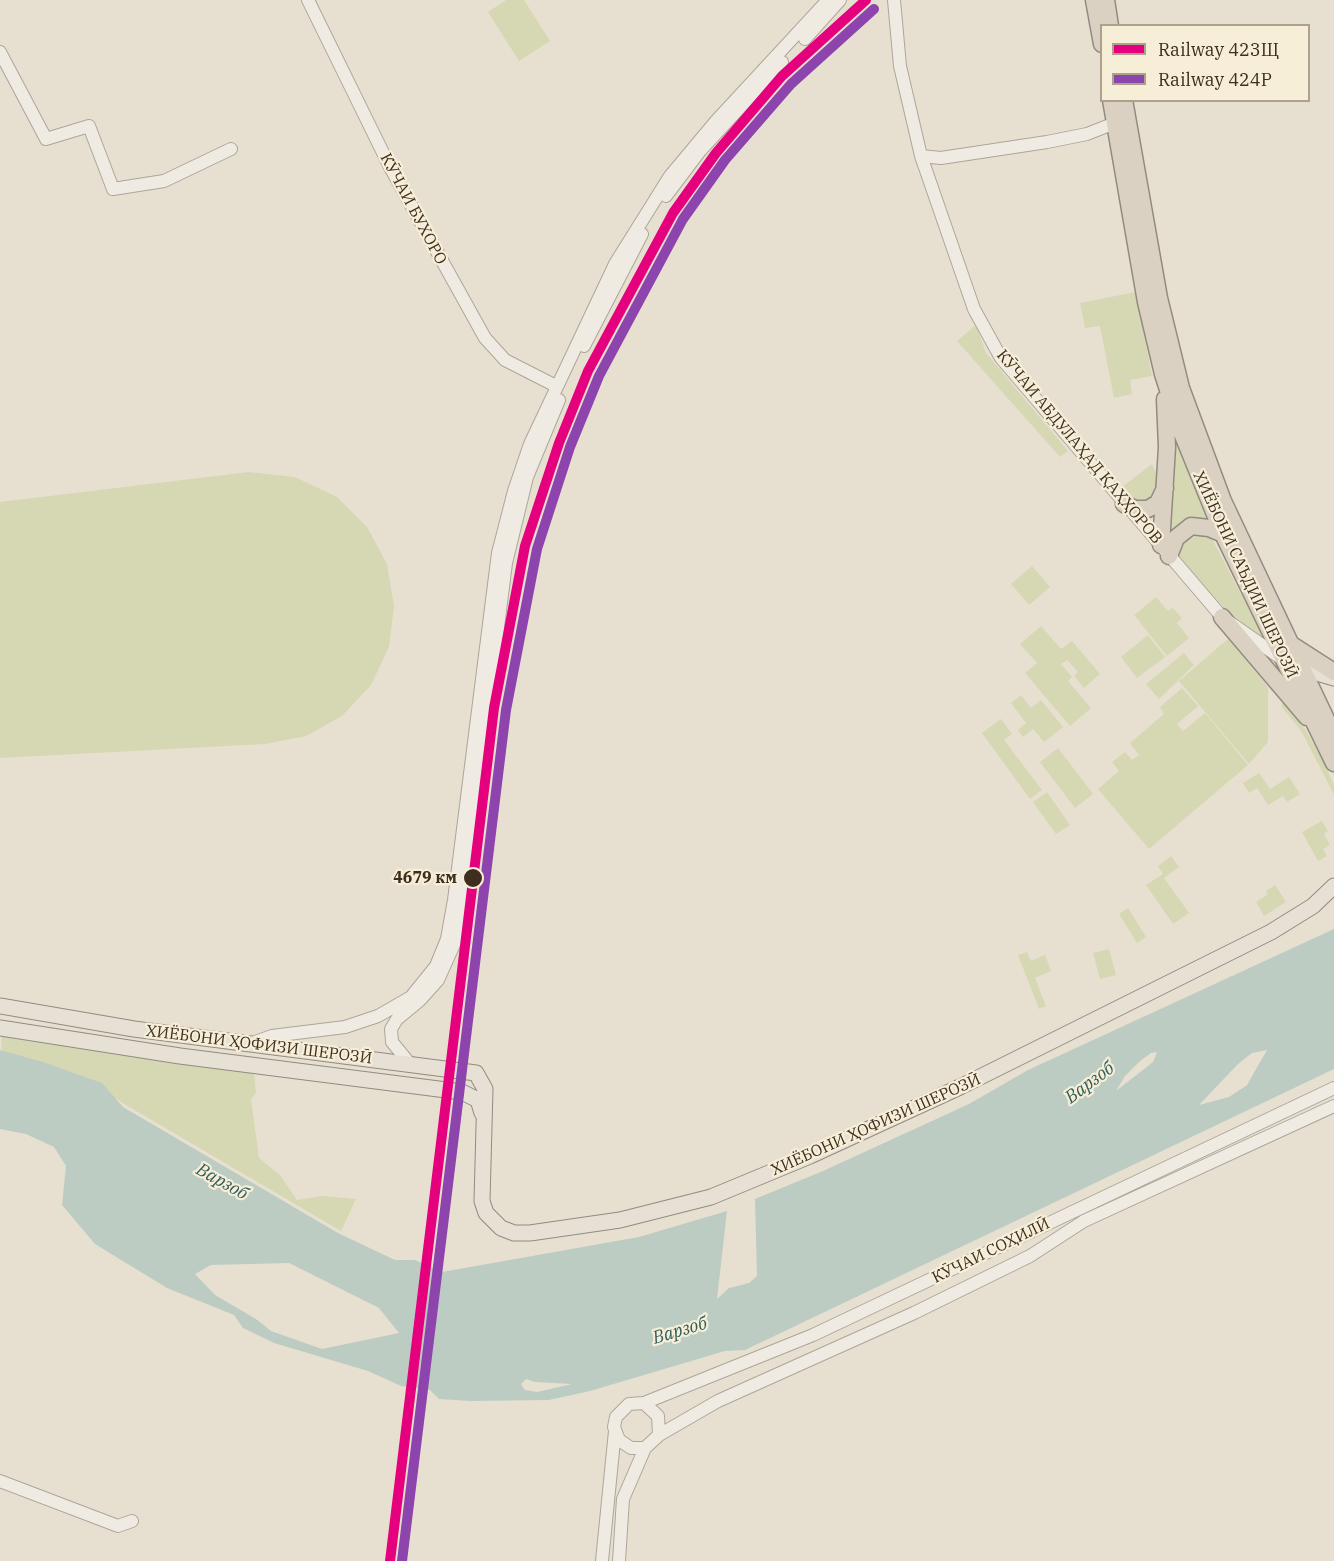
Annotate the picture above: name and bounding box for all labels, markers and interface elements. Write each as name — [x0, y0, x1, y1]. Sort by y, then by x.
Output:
legend — [1100, 24, 1310, 102]
text: Railway 423Щ — [1158, 38, 1279, 61]
text: Railway 424Р — [1158, 68, 1272, 91]
street label: КӮЧАИ БУХОРО — [376, 150, 450, 268]
street label: КӮЧАИ АБДУЛАҲАД ҚАҲҲОРОВ — [992, 346, 1166, 548]
street label: ХИЁБОНИ САЪДИИ ШЕРОЗӢ — [1189, 469, 1301, 681]
marker: 4679 км — [462, 867, 484, 889]
place label: 4679 км — [393, 868, 457, 888]
street label: ХИЁБОНИ ҲОФИЗИ ШЕРОЗӢ — [145, 1022, 373, 1068]
water label: Варзоб — [1061, 1058, 1119, 1108]
street label: ХИЁБОНИ ҲОФИЗИ ШЕРОЗӢ — [768, 1070, 984, 1180]
water label: Варзоб — [192, 1159, 252, 1205]
street label: КӮЧАИ СОҲИЛӢ — [929, 1214, 1053, 1288]
water label: Варзоб — [650, 1313, 710, 1349]

